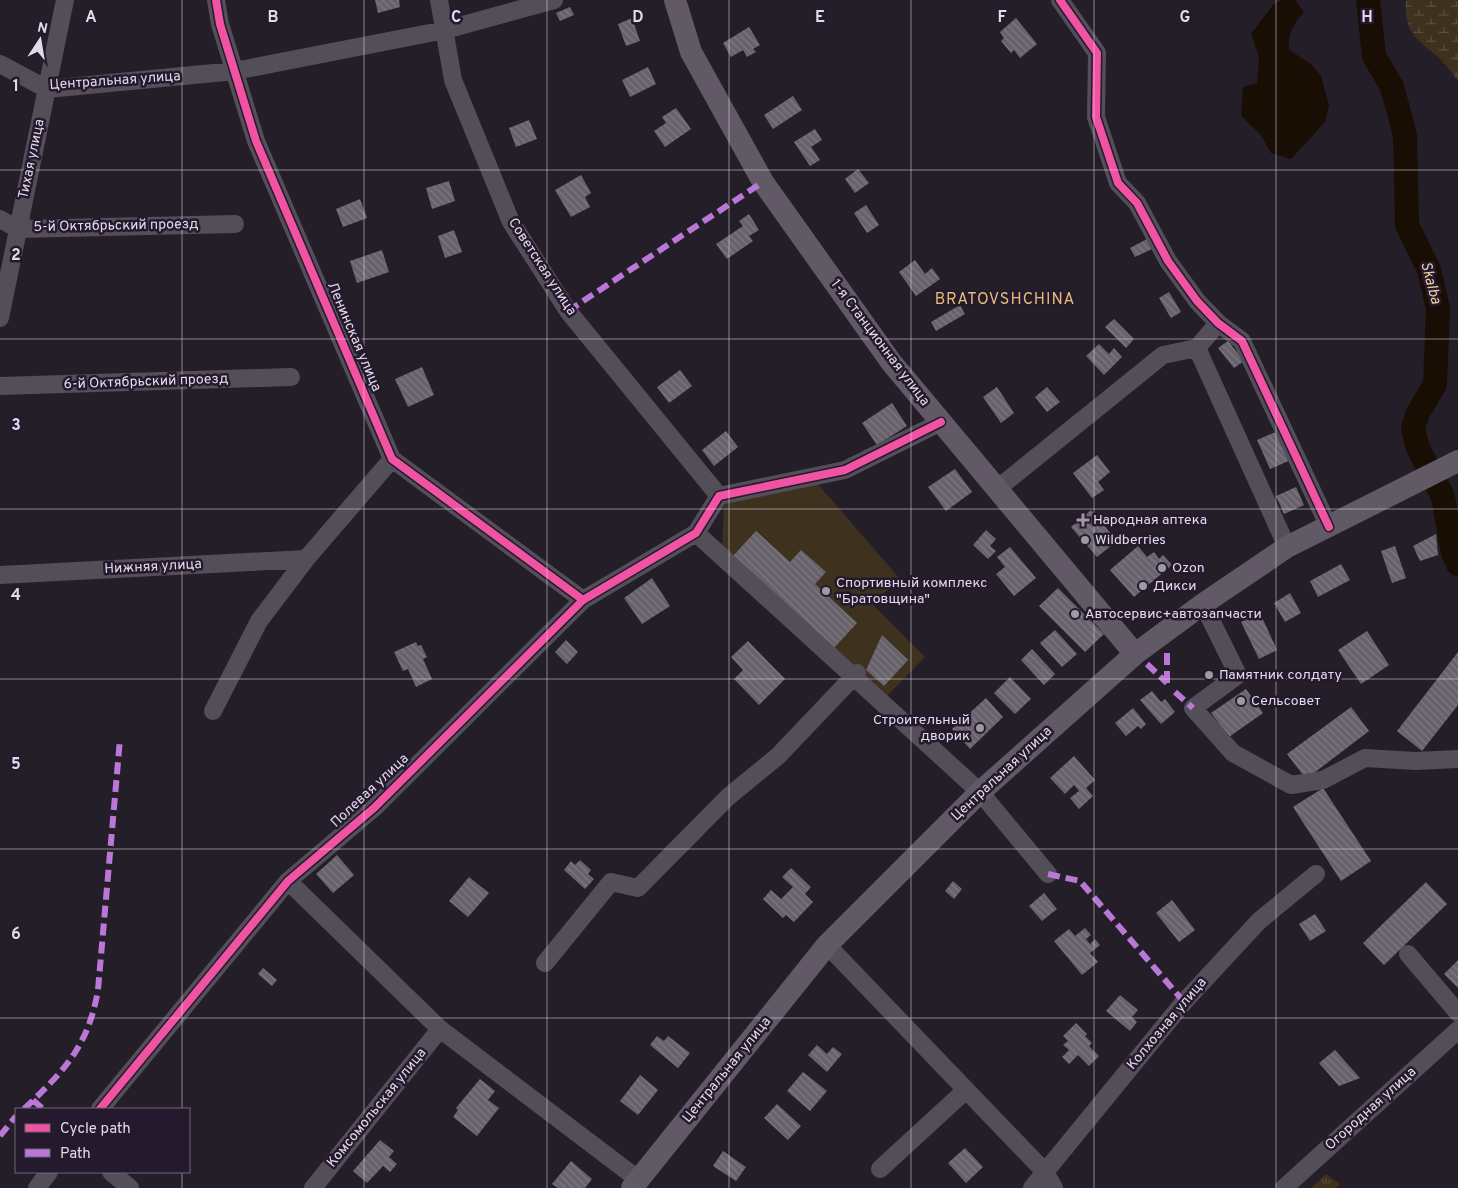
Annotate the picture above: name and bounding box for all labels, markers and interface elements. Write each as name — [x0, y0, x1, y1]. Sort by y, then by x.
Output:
text: A — [85, 8, 97, 28]
text: B — [267, 8, 279, 28]
text: C — [451, 8, 461, 28]
text: D — [632, 8, 644, 28]
text: E — [815, 8, 825, 28]
text: F — [997, 8, 1007, 28]
text: G — [1180, 8, 1190, 28]
text: H — [1361, 8, 1373, 28]
north arrow — [15, 15, 65, 65]
text: N — [36, 19, 49, 38]
street label: Центральная улица — [49, 68, 181, 94]
text: 1 — [13, 77, 19, 97]
street label: Тихая улица — [15, 117, 49, 201]
street label: Советская улица — [504, 215, 580, 319]
street label: 5-й Октябрьский проезд — [33, 216, 199, 236]
text: 2 — [11, 246, 21, 266]
water label: Skalba — [1415, 260, 1445, 307]
street label: 1-я Станционная улица — [827, 276, 933, 410]
street label: Ленинская улица — [323, 280, 385, 394]
district label: BRATOVSHCHINA — [935, 290, 1075, 310]
street label: 6-й Октябрьский проезд — [63, 371, 229, 393]
text: 3 — [11, 416, 21, 436]
place label: Народная аптека — [1093, 512, 1207, 529]
marker: Народная аптека — [1077, 514, 1089, 526]
place label: Wildberries — [1095, 532, 1166, 549]
marker: Wildberries — [1079, 534, 1091, 546]
street label: Нижняя улица — [104, 556, 202, 578]
place label: Ozon — [1172, 560, 1205, 577]
marker: Ozon — [1156, 562, 1168, 574]
place label: Спортивный комплекс "Братовщина" — [836, 575, 987, 608]
place label: Дикси — [1153, 578, 1197, 595]
marker: Дикси — [1137, 580, 1149, 592]
marker: Спортивный комплекс "Братовщина" — [820, 585, 832, 597]
text: 4 — [11, 586, 21, 606]
place label: Автосервис+автозапчасти — [1085, 606, 1262, 623]
marker: Автосервис+автозапчасти — [1069, 608, 1081, 620]
place label: Памятник солдату — [1219, 667, 1342, 684]
marker: Памятник солдату — [1203, 669, 1215, 681]
place label: Сельсовет — [1251, 693, 1321, 710]
marker: Сельсовет — [1235, 695, 1247, 707]
place label: Строительный дворик — [873, 712, 970, 745]
marker: Строительный дворик — [974, 722, 986, 734]
street label: Центральная улица — [948, 723, 1056, 825]
street label: Полевая улица — [327, 751, 413, 831]
text: 5 — [11, 755, 21, 775]
text: 6 — [11, 925, 21, 945]
street label: Колхозная улица — [1124, 974, 1210, 1074]
street label: Центральная улица — [679, 1014, 775, 1126]
street label: Комсомольская улица — [324, 1045, 430, 1171]
street label: Огородная улица — [1322, 1064, 1420, 1154]
legend — [15, 1108, 190, 1173]
text: Cycle path — [60, 1120, 131, 1139]
text: Path — [60, 1145, 91, 1164]

